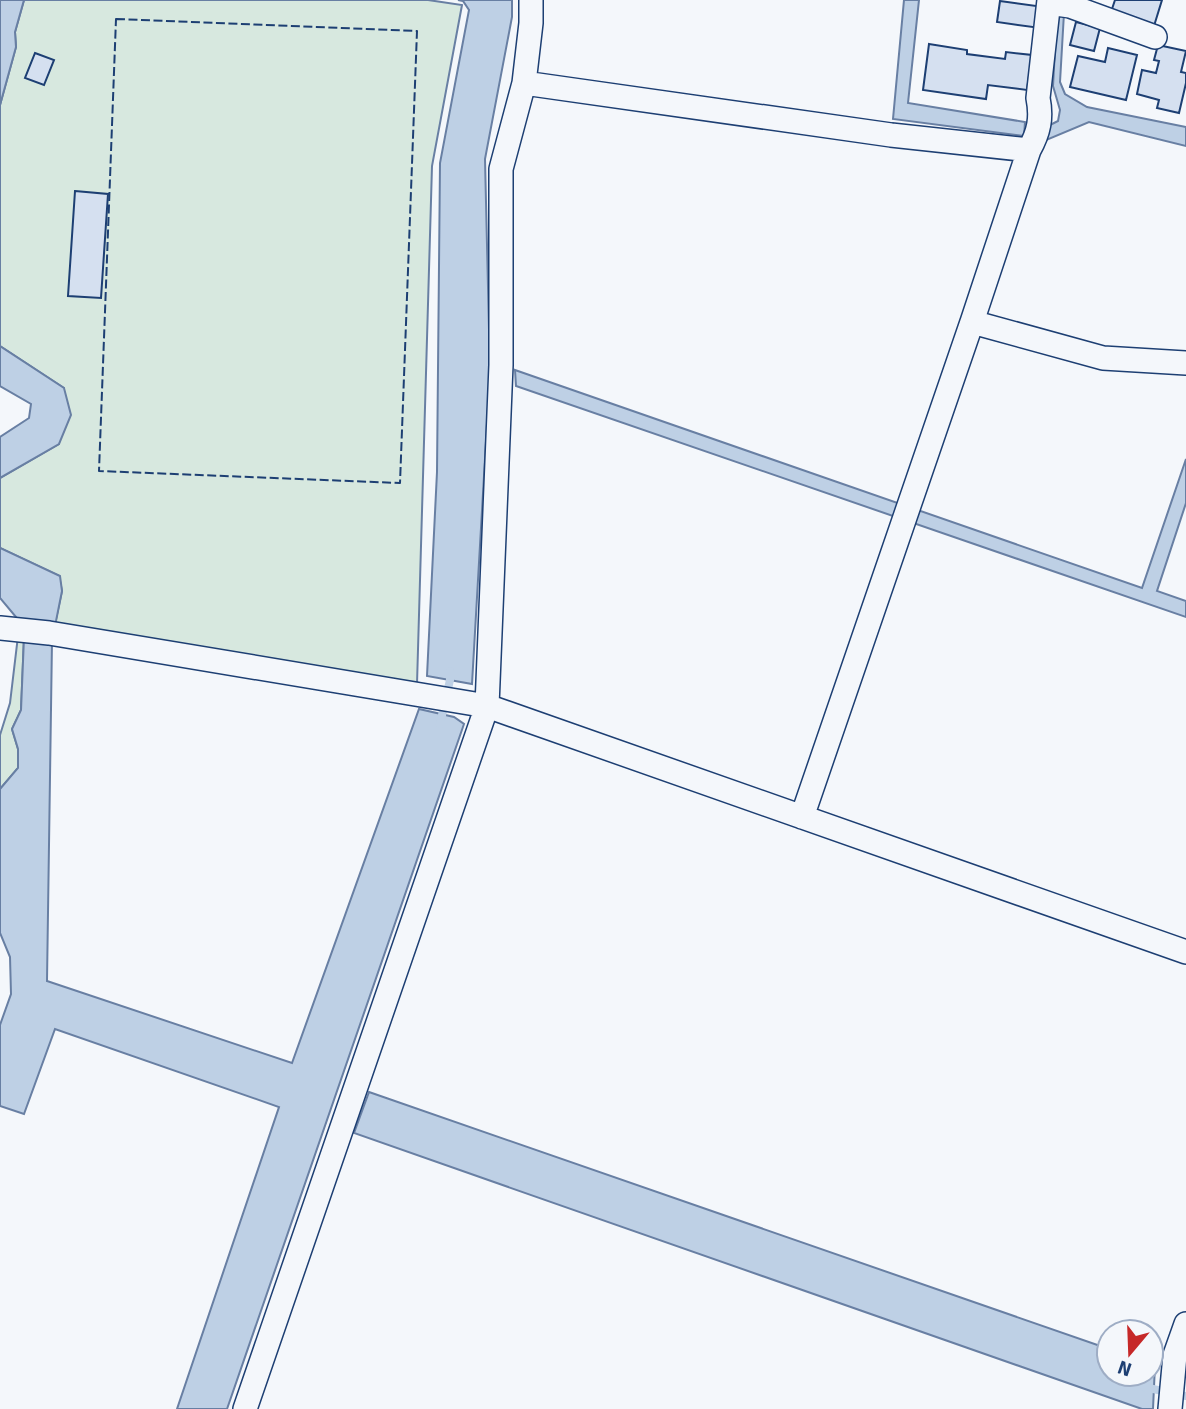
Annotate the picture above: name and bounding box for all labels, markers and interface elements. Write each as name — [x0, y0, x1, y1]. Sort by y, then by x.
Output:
north arrow — [1095, 1318, 1165, 1388]
text: N — [1115, 1355, 1135, 1382]

